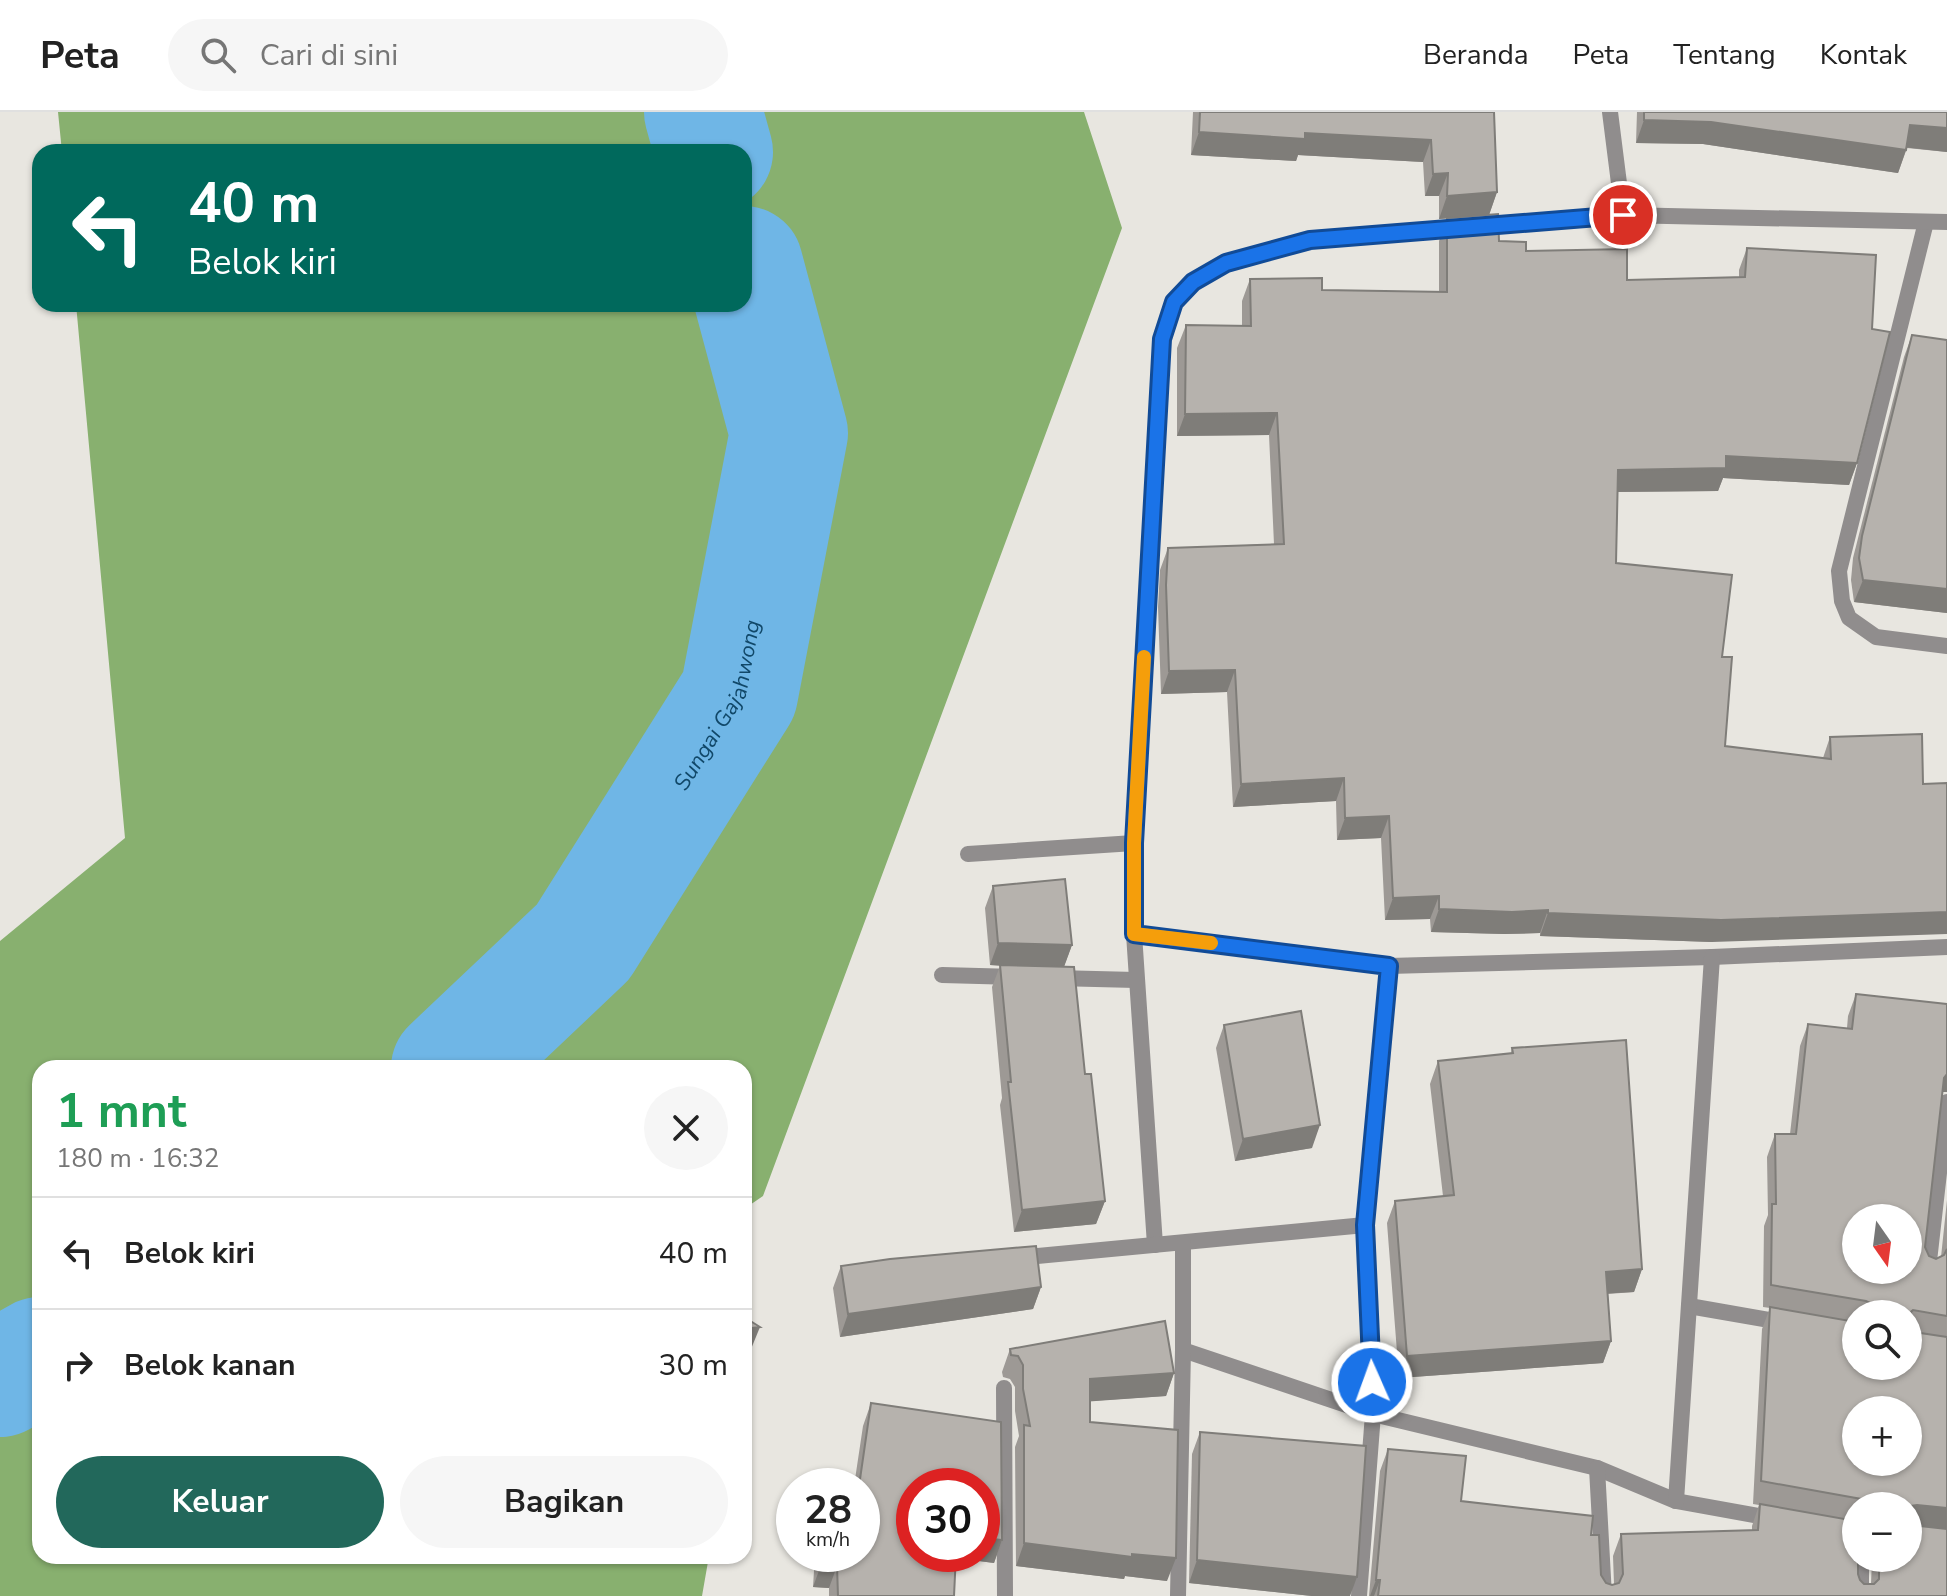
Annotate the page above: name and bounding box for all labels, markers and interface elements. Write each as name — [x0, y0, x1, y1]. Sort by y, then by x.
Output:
search box — [168, 19, 728, 91]
text: Peta — [40, 30, 120, 81]
icon: search — [196, 33, 240, 77]
text: Cari di sini — [260, 35, 398, 76]
text: Beranda — [1423, 36, 1529, 74]
text: Peta — [1573, 36, 1629, 74]
text: Tentang — [1673, 36, 1776, 74]
text: Kontak — [1820, 36, 1907, 74]
text: 40 m — [188, 165, 319, 242]
icon: left — [56, 176, 160, 280]
pin — [1589, 181, 1657, 249]
icon: arrive — [1601, 193, 1645, 237]
text: Belok kiri — [188, 238, 337, 287]
water label: Sungai Gajahwong — [667, 617, 768, 796]
text: 1 mnt — [56, 1078, 186, 1144]
button: close — [644, 1086, 728, 1170]
text: 180 m · 16:32 — [56, 1141, 219, 1176]
north arrow — [1842, 1204, 1922, 1284]
map controls — [1842, 1204, 1922, 1572]
icon: left — [56, 1231, 100, 1275]
text: Belok kiri — [124, 1233, 255, 1274]
text: 40 m — [659, 1233, 728, 1274]
button: search — [1842, 1300, 1922, 1380]
position arrow — [1330, 1340, 1414, 1424]
icon: right — [56, 1343, 100, 1387]
text: Belok kanan — [124, 1345, 296, 1386]
text: 30 m — [659, 1345, 728, 1386]
button: + — [1842, 1396, 1922, 1476]
button: Keluar — [56, 1456, 384, 1548]
button: Bagikan — [400, 1456, 728, 1548]
speed limit sign: 30 — [896, 1468, 1000, 1572]
text: 28 — [804, 1483, 852, 1537]
button: − — [1842, 1492, 1922, 1572]
text: km/h — [806, 1526, 850, 1553]

